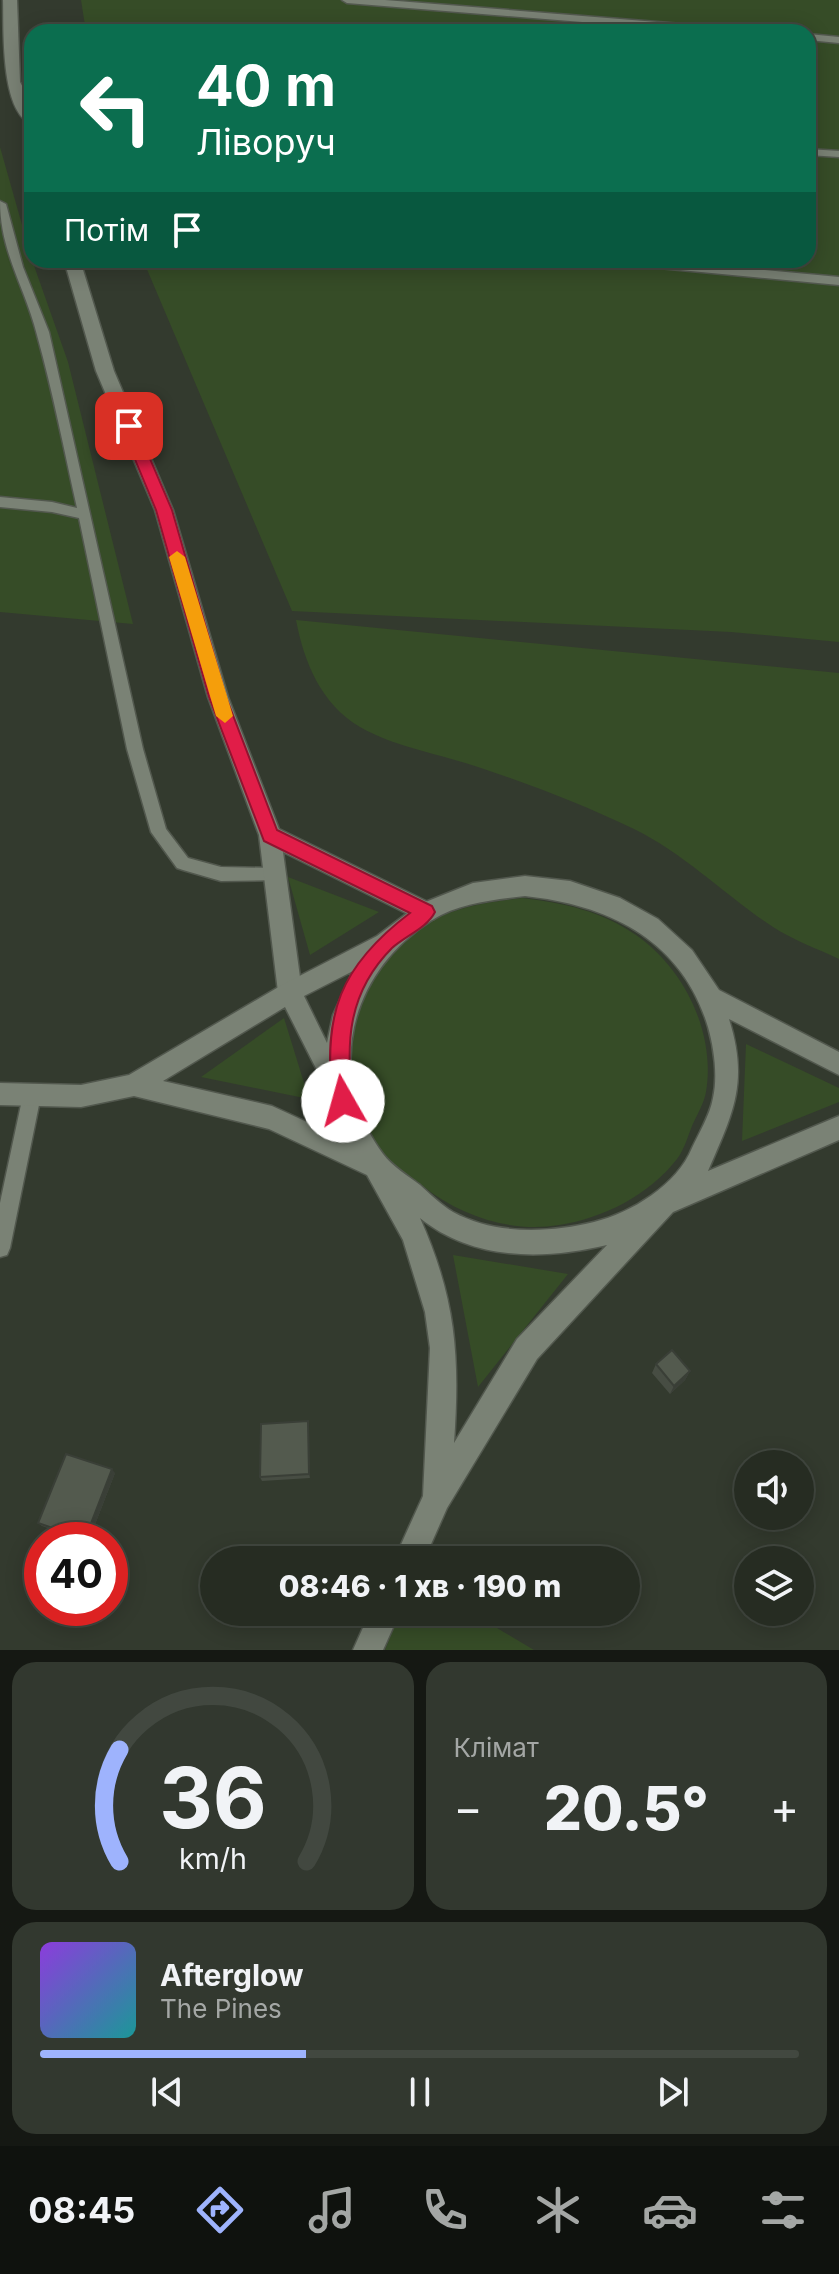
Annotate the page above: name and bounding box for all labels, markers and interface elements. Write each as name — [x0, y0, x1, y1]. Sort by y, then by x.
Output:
text: 40 m — [196, 52, 336, 120]
icon: left — [64, 56, 168, 160]
text: Ліворуч — [196, 120, 336, 164]
icon: arrive — [165, 208, 209, 252]
text: Потім — [64, 212, 149, 248]
pin — [95, 392, 163, 460]
icon: arrive — [107, 404, 151, 448]
position arrow — [301, 1059, 385, 1143]
map controls — [734, 1450, 814, 1626]
button: sound — [734, 1450, 814, 1530]
speed limit sign: 40 — [24, 1522, 128, 1626]
button: layers — [734, 1546, 814, 1626]
text: 08:46 · 1 хв · 190 m — [279, 1568, 561, 1604]
text: Клімат — [454, 1732, 539, 1763]
text: 36 — [159, 1747, 267, 1848]
text: 20.5° — [544, 1772, 709, 1844]
text: − — [454, 1781, 483, 1835]
text: + — [770, 1781, 799, 1835]
text: km/h — [179, 1841, 247, 1876]
text: Afterglow — [160, 1957, 304, 1993]
text: The Pines — [160, 1993, 282, 2024]
icon: previous — [145, 2070, 189, 2114]
icon: pause — [398, 2070, 442, 2114]
icon: next — [651, 2070, 695, 2114]
icon: directions — [192, 2182, 248, 2238]
icon: music — [304, 2182, 360, 2238]
icon: phone — [417, 2182, 473, 2238]
icon: climate — [530, 2182, 586, 2238]
icon: car — [642, 2182, 698, 2238]
icon: filters — [755, 2182, 811, 2238]
text: 08:45 — [28, 2188, 135, 2232]

